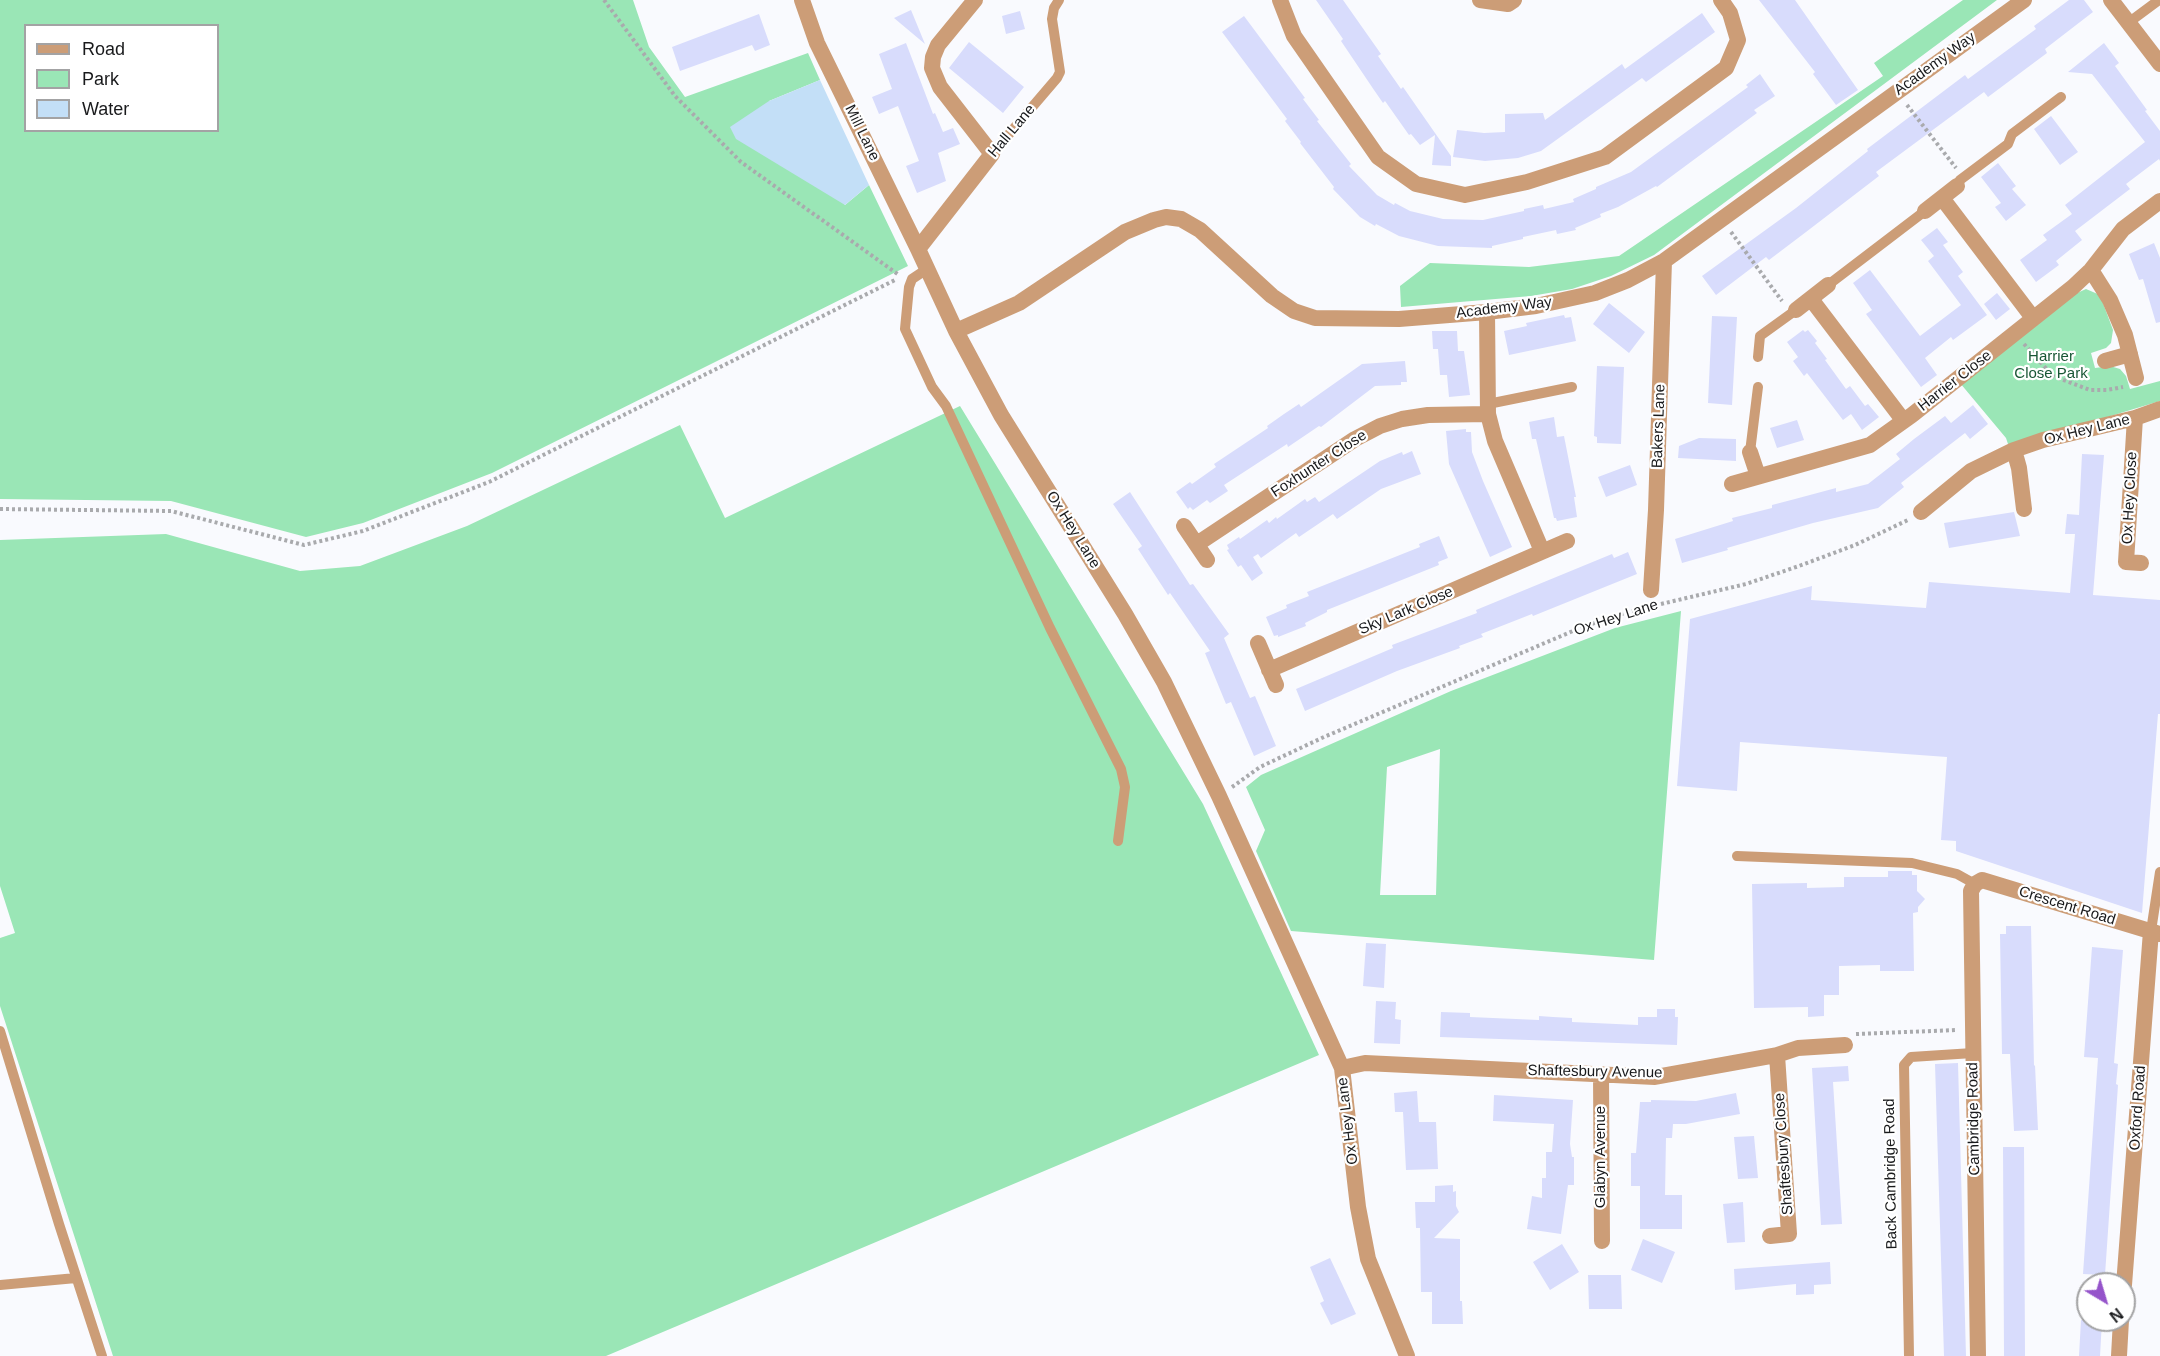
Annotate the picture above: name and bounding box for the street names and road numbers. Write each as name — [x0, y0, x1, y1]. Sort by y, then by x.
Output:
street label: Academy Way — [1891, 28, 1979, 100]
street label: Hall Lane — [985, 101, 1039, 161]
street label: Mill Lane — [841, 102, 883, 164]
street label: Academy Way — [1455, 293, 1553, 323]
street label: Harrier Close — [1915, 347, 1995, 415]
street label: Bakers Lane — [1649, 384, 1669, 468]
street label: Ox Hey Lane — [2042, 411, 2132, 449]
street label: Foxhunter Close — [1268, 426, 1370, 502]
street label: Ox Hey Close — [2119, 451, 2141, 545]
street label: Ox Hey Lane — [1042, 488, 1104, 572]
street label: Sky Lark Close — [1356, 583, 1456, 639]
street label: Ox Hey Lane — [1572, 596, 1660, 640]
street label: Crescent Road — [2017, 883, 2117, 929]
street label: Shaftesbury Avenue — [1527, 1062, 1663, 1082]
street label: Cambridge Road — [1964, 1062, 1984, 1176]
street label: Oxford Road — [2126, 1065, 2150, 1151]
street label: Ox Hey Lane — [1334, 1076, 1362, 1166]
street label: Shaftesbury Close — [1771, 1092, 1797, 1216]
street label: Back Cambridge Road — [1881, 1098, 1901, 1250]
street label: Glabyn Avenue — [1592, 1106, 1610, 1208]

